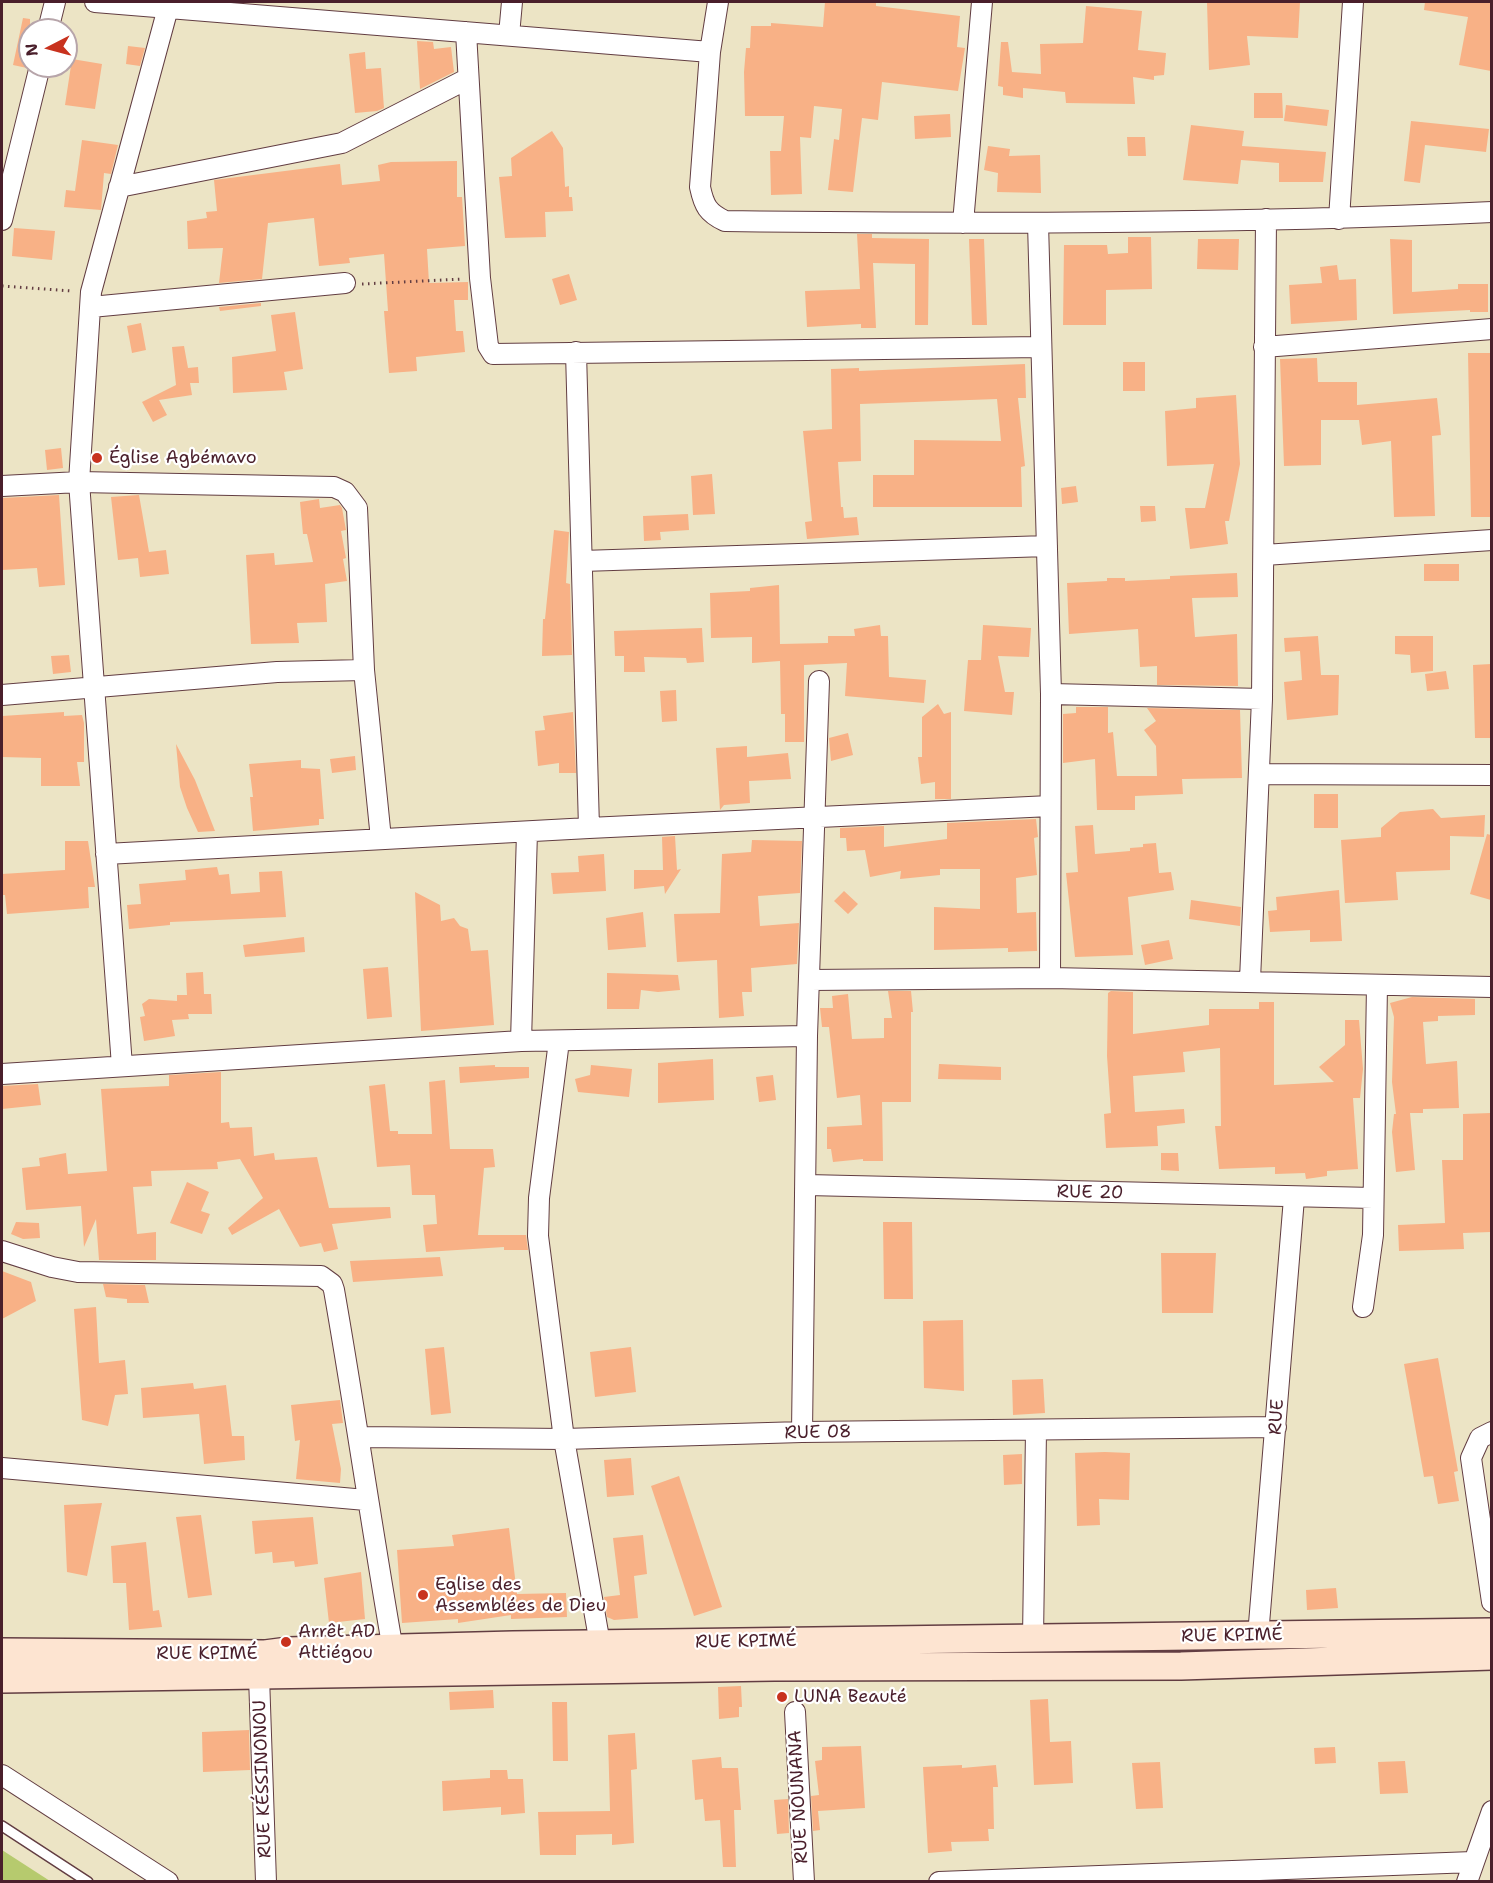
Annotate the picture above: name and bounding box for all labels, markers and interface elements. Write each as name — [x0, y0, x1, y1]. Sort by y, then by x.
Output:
north arrow — [18, 18, 78, 78]
text: N — [20, 42, 43, 57]
place label: Église Agbémavo — [109, 447, 257, 469]
marker: Église Agbémavo — [90, 451, 104, 465]
street label: RUE 20 — [1056, 1182, 1124, 1204]
street label: RUE — [1265, 1398, 1289, 1436]
street label: RUE 08 — [784, 1422, 852, 1444]
place label: Eglise des Assemblées de Dieu — [435, 1574, 606, 1616]
marker: Eglise des Assemblées de Dieu — [416, 1588, 430, 1602]
place label: Arrêt AD Attiégou — [298, 1621, 375, 1664]
street label: RUE KPIMÉ — [1181, 1624, 1283, 1648]
street label: RUE KPIMÉ — [695, 1630, 797, 1654]
marker: Arrêt AD Attiégou — [279, 1635, 293, 1649]
street label: RUE KPIMÉ — [156, 1643, 258, 1665]
place label: LUNA Beauté — [794, 1686, 907, 1708]
marker: LUNA Beauté — [775, 1690, 789, 1704]
street label: RUE KÉSSINONOU — [249, 1700, 277, 1858]
street label: RUE NOUNANA — [785, 1730, 813, 1864]

